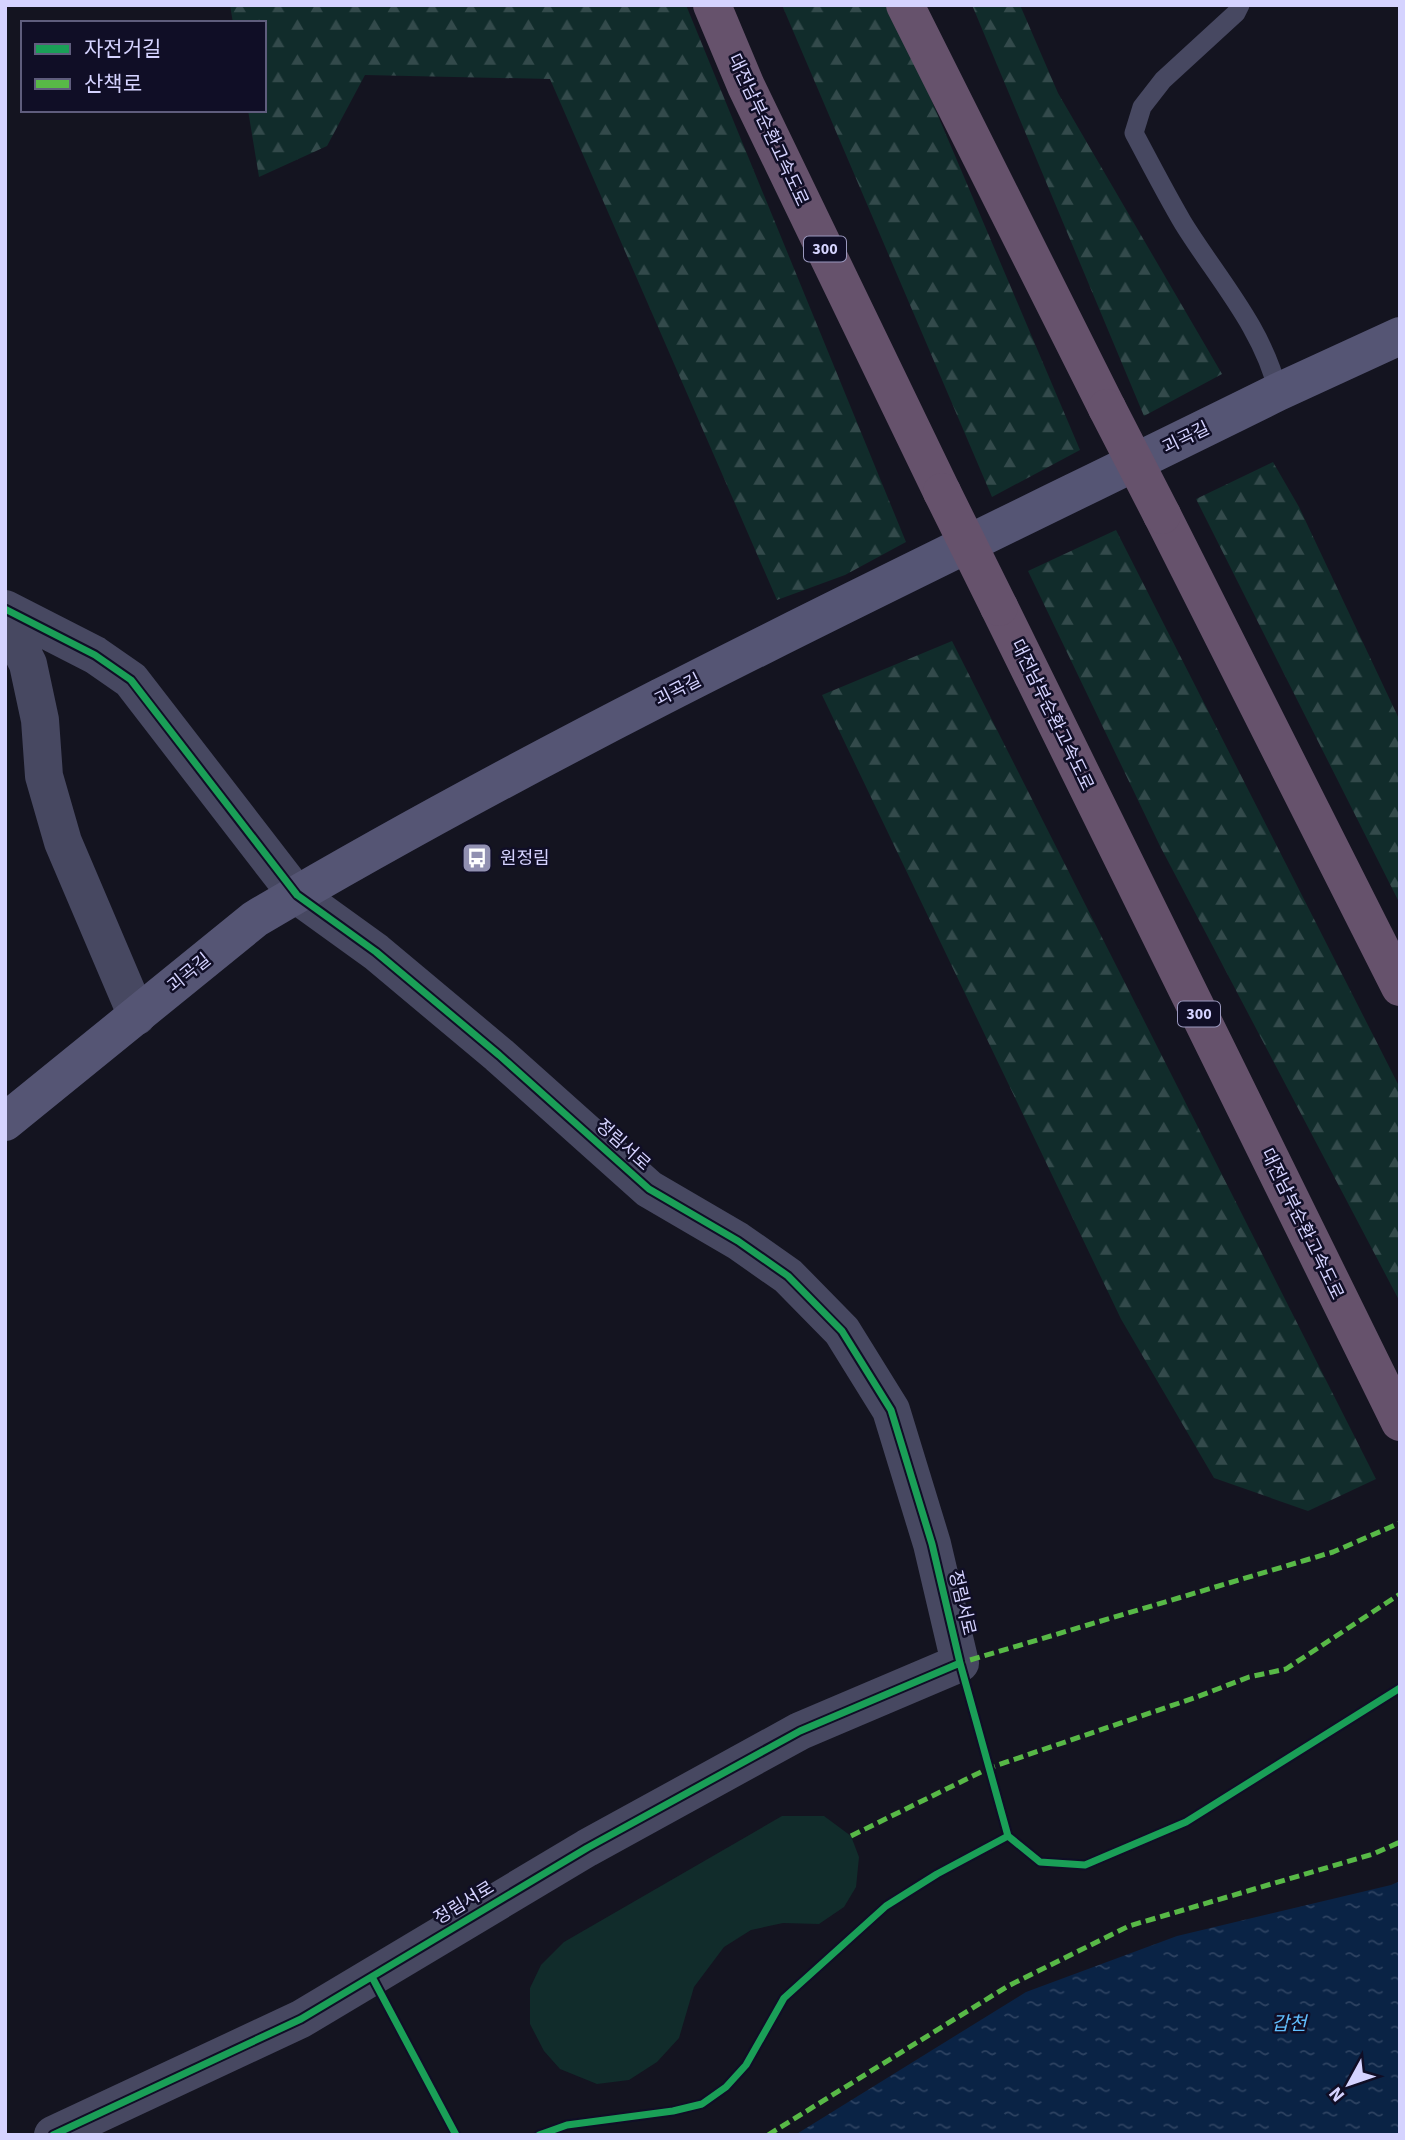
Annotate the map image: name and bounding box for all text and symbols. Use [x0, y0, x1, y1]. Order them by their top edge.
legend [21, 21, 266, 112]
text: 자전거길 [84, 34, 161, 64]
street label: 대전남부순환고속도로 [722, 50, 814, 210]
text: 산책로 [84, 69, 142, 99]
road number: 300 [804, 236, 846, 262]
street label: 괴곡길 [1158, 416, 1214, 460]
street label: 대전남부순환고속도로 [1004, 635, 1100, 795]
street label: 괴곡길 [650, 668, 706, 712]
bus stop icon: 원정림 [460, 841, 494, 875]
place label: 원정림 [500, 846, 550, 871]
street label: 괴곡길 [162, 948, 216, 998]
road number: 300 [1178, 1002, 1220, 1026]
street label: 정림서로 [590, 1114, 656, 1176]
street label: 대전남부순환고속도로 [1254, 1144, 1350, 1304]
street label: 정림서로 [942, 1568, 982, 1638]
street label: 정림서로 [429, 1875, 499, 1931]
water label: 갑천 [1272, 2011, 1308, 2038]
north arrow [1314, 2049, 1384, 2119]
text: N [1323, 2080, 1352, 2107]

